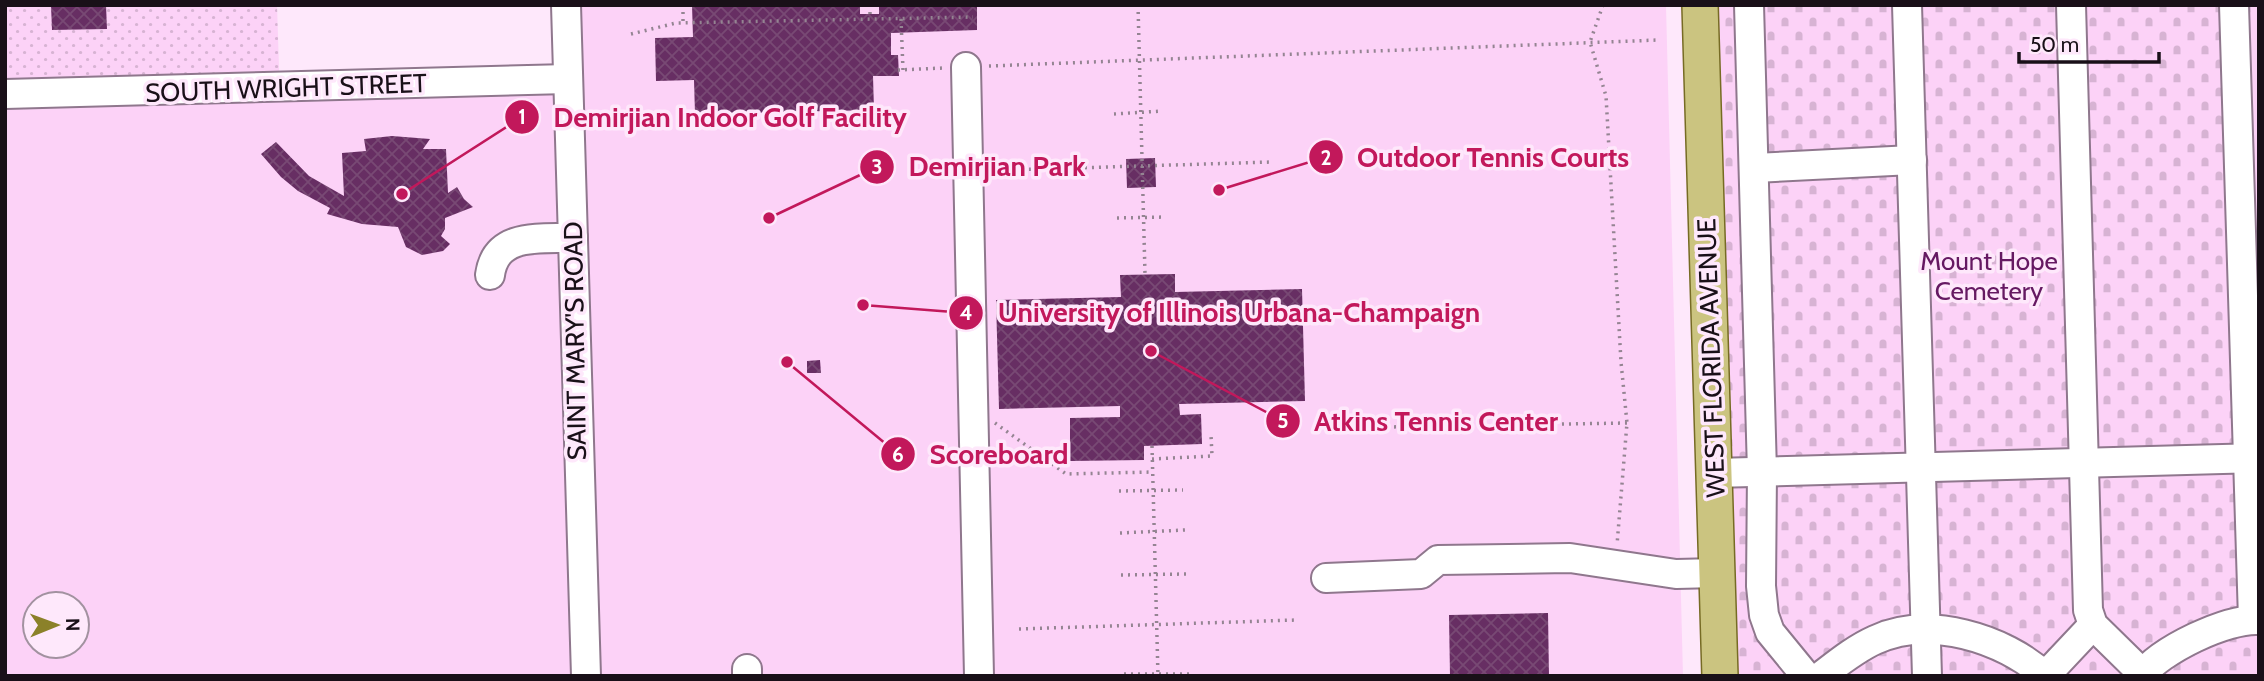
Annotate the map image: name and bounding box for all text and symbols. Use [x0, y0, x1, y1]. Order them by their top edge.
scale bar [2019, 21, 2159, 65]
text: 50 m [2030, 32, 2079, 57]
street label: SOUTH WRIGHT STREET [145, 67, 428, 109]
callout: Demirjian Indoor Golf Facility [505, 92, 921, 141]
text: Demirjian Indoor Golf Facility [553, 100, 907, 134]
text: 1 [518, 104, 526, 129]
callout: Outdoor Tennis Courts [1308, 133, 1644, 182]
text: Outdoor Tennis Courts [1357, 140, 1629, 174]
callout: Demirjian Park [859, 142, 1099, 191]
text: 2 [1320, 145, 1332, 170]
text: Demirjian Park [909, 149, 1086, 183]
text: 3 [871, 154, 883, 179]
street label: WEST FLORIDA AVENUE [1690, 218, 1732, 498]
street label: SAINT MARY'S ROAD [557, 221, 593, 461]
park label: Mount Hope Cemetery [1920, 245, 2058, 307]
callout: University of Illinois Urbana-Champaign [949, 288, 1494, 337]
text: University of Illinois Urbana-Champaign [998, 295, 1480, 329]
text: 4 [959, 300, 973, 325]
callout: Atkins Tennis Center [1266, 396, 1572, 445]
text: Atkins Tennis Center [1314, 404, 1559, 438]
text: 5 [1277, 408, 1289, 433]
callout: Scoreboard [881, 430, 1083, 479]
text: Scoreboard [929, 437, 1069, 471]
text: 6 [892, 442, 904, 467]
north arrow [21, 590, 91, 660]
text: N [61, 618, 84, 632]

